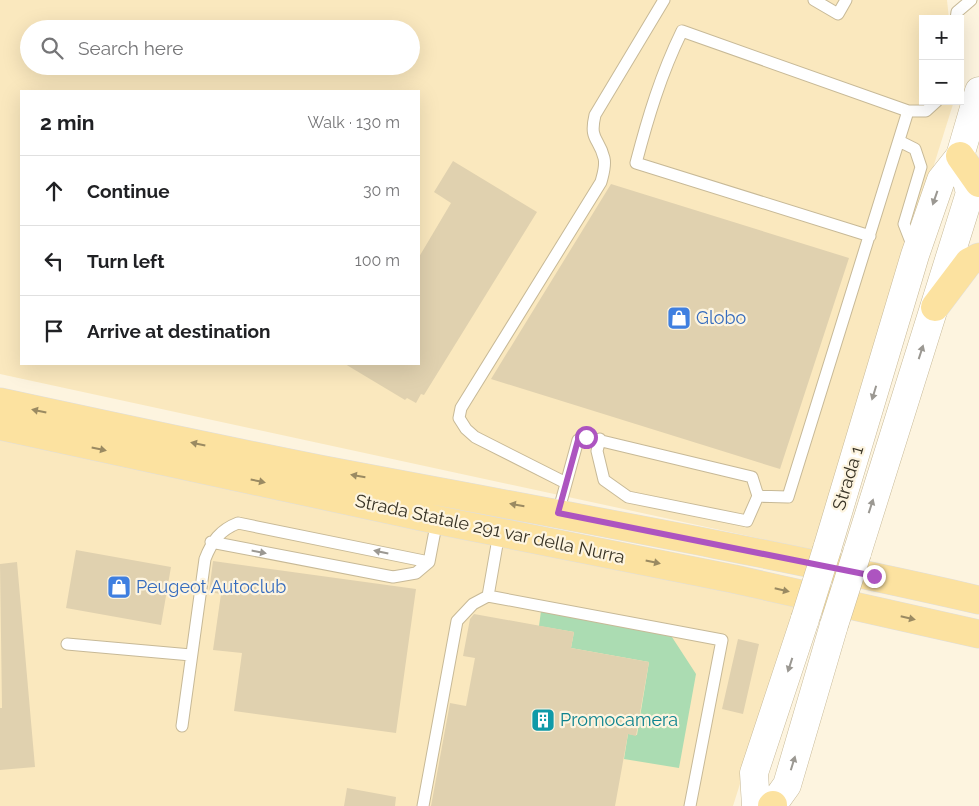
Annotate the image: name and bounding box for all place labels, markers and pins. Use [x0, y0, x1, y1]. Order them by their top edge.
shop icon: Globo [666, 305, 692, 331]
place label: Globo [696, 307, 747, 328]
shop icon: Peugeot Autoclub [106, 574, 132, 600]
place label: Peugeot Autoclub [136, 576, 286, 597]
building icon: Promocamera [530, 707, 556, 733]
place label: Promocamera [560, 709, 678, 730]

